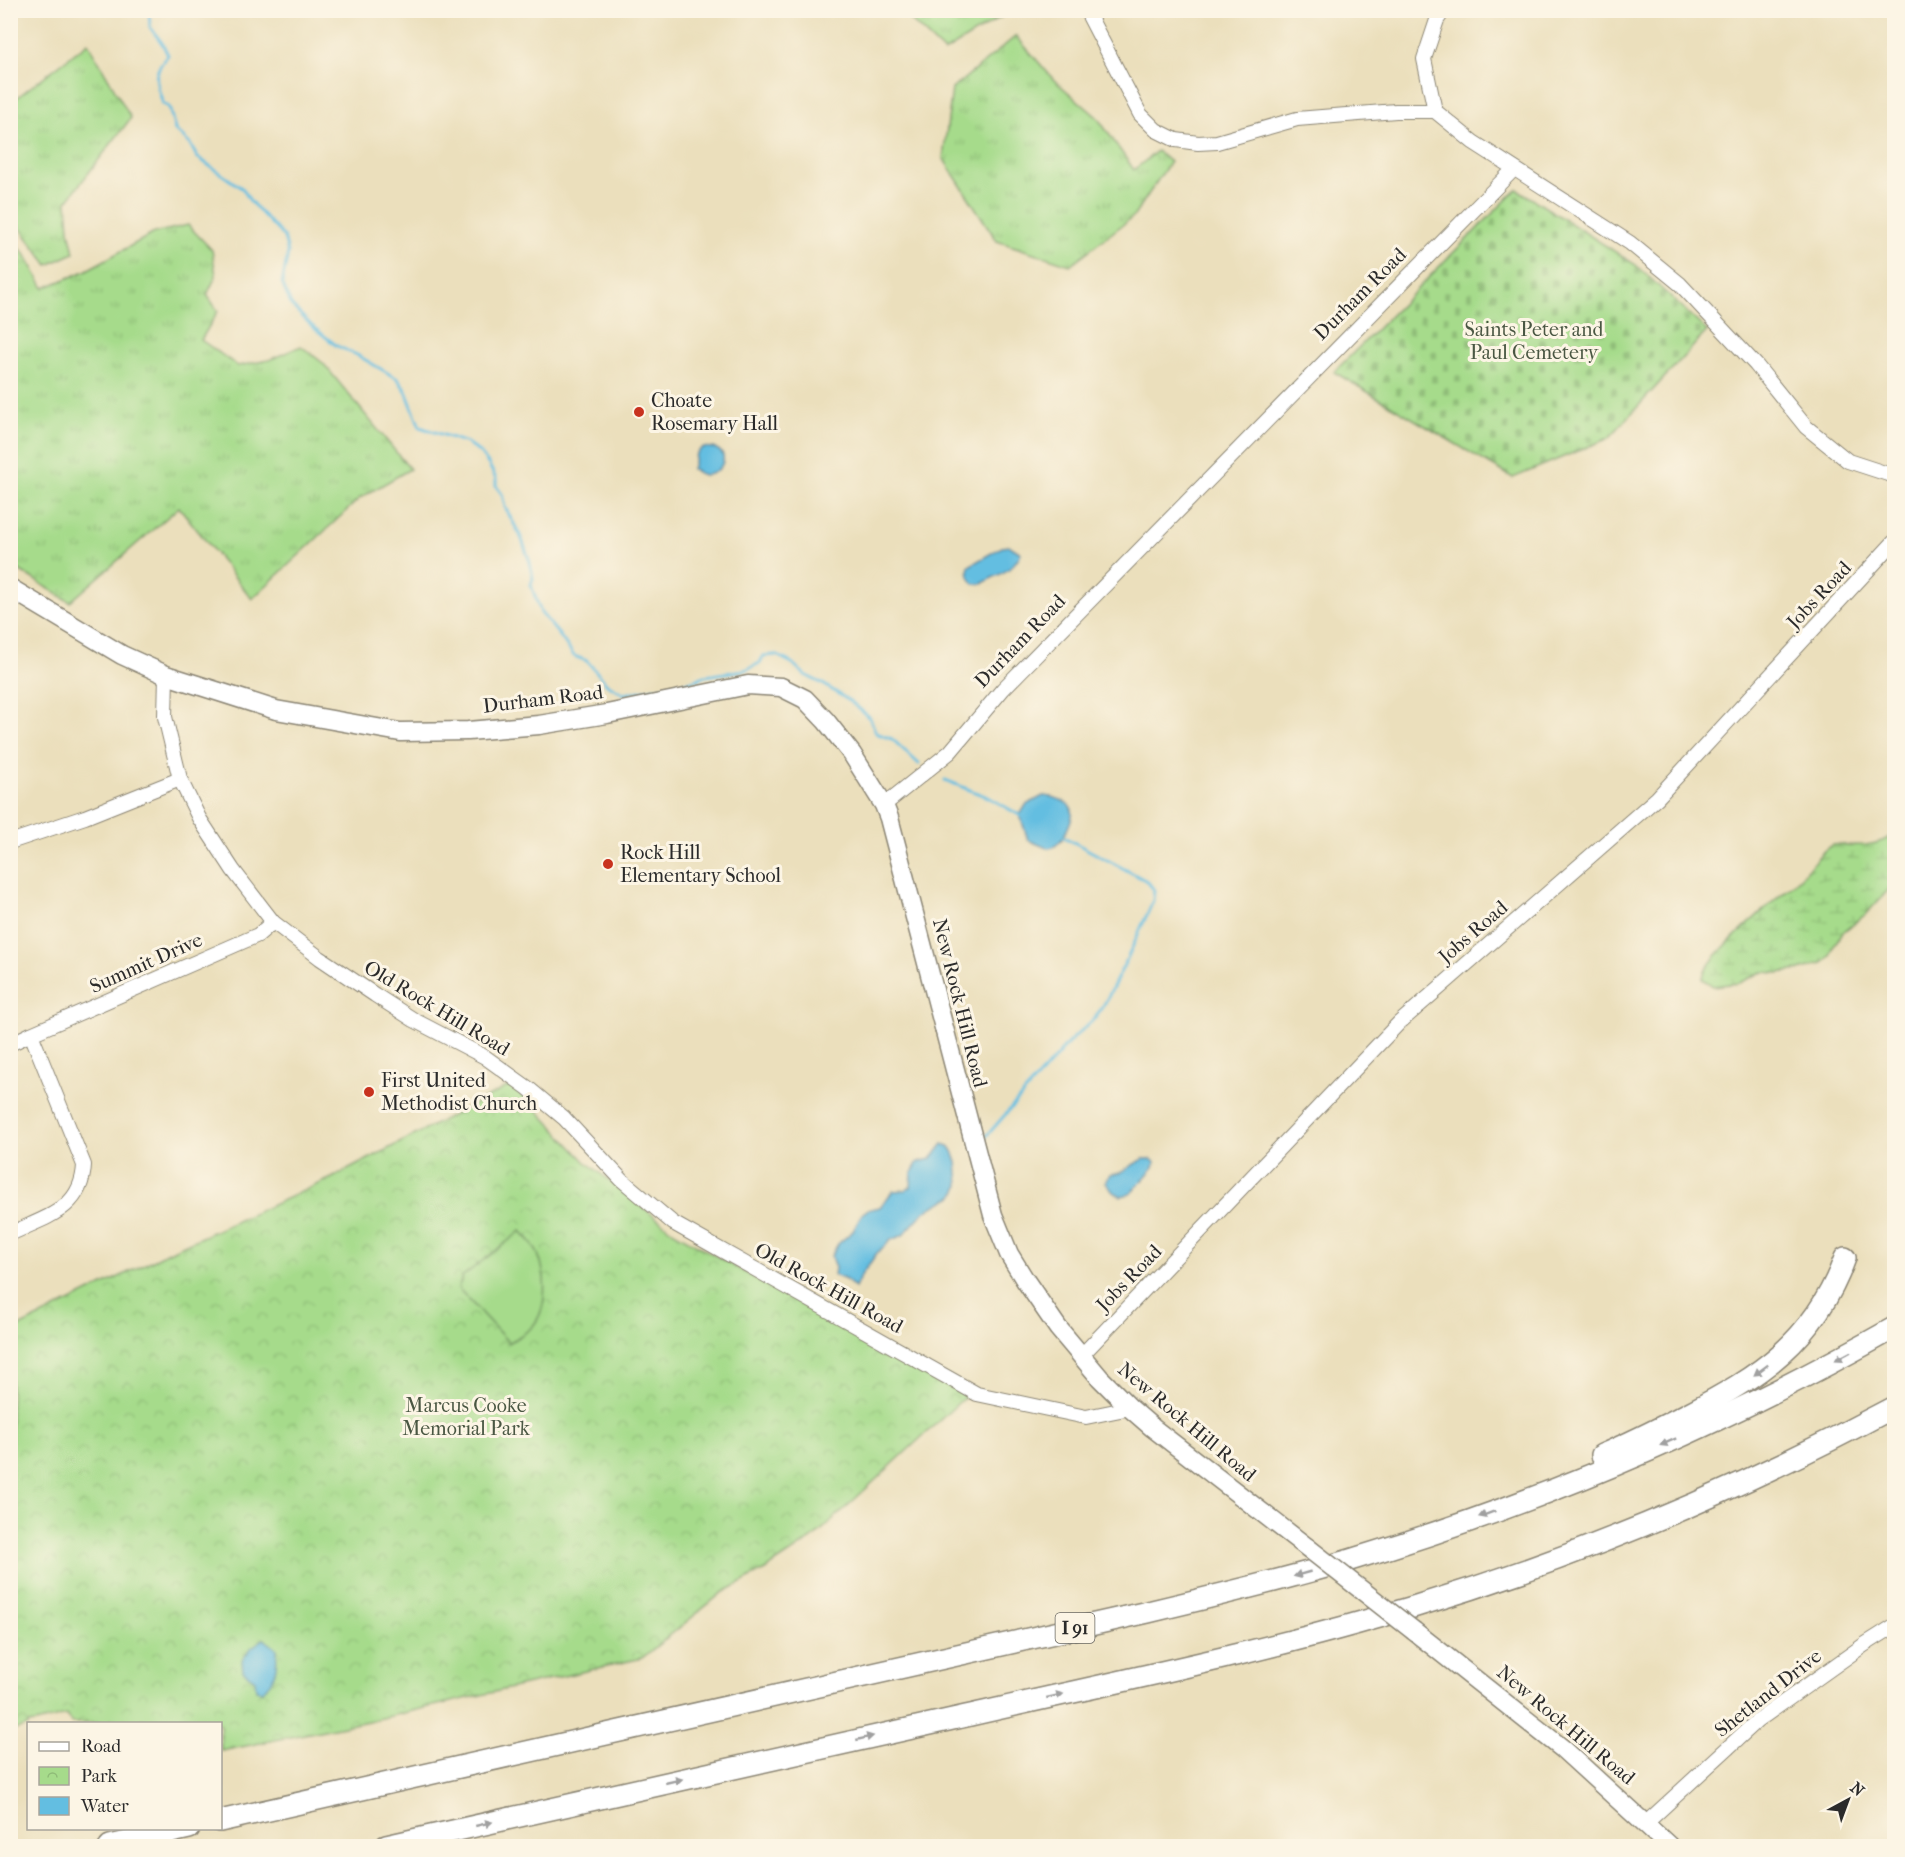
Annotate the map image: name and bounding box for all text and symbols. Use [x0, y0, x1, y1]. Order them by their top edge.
street label: Durham Road [1309, 242, 1412, 345]
park label: Saints Peter and Paul Cemetery [1465, 318, 1604, 364]
place label: Choate Rosemary Hall [651, 389, 779, 435]
marker: Choate Rosemary Hall [632, 405, 646, 419]
street label: Jobs Road [1781, 556, 1857, 635]
street label: Durham Road [970, 589, 1071, 692]
street label: Durham Road [482, 680, 605, 718]
place label: Rock Hill Elementary School [620, 841, 782, 887]
marker: Rock Hill Elementary School [601, 857, 615, 871]
street label: Jobs Road [1432, 895, 1513, 969]
street label: New Rock Hill Road [928, 916, 992, 1091]
street label: Summit Drive [86, 928, 206, 998]
street label: Old Rock Hill Road [360, 955, 515, 1061]
place label: First United Methodist Church [381, 1069, 538, 1115]
marker: First United Methodist Church [362, 1085, 376, 1099]
street label: Old Rock Hill Road [751, 1238, 908, 1339]
street label: Jobs Road [1090, 1239, 1167, 1318]
one-way arrow [1834, 1351, 1851, 1361]
street label: New Rock Hill Road [1113, 1358, 1262, 1487]
one-way arrow [1754, 1364, 1769, 1376]
park label: Marcus Cooke Memorial Park [402, 1394, 531, 1440]
one-way arrow [1660, 1437, 1677, 1446]
one-way arrow [1478, 1510, 1496, 1520]
one-way arrow [1292, 1570, 1310, 1579]
road number: I 91 [1056, 1613, 1094, 1643]
street label: Shetland Drive [1710, 1644, 1826, 1742]
street label: New Rock Hill Road [1492, 1661, 1641, 1790]
one-way arrow [1046, 1690, 1064, 1700]
legend [27, 1722, 222, 1830]
one-way arrow [855, 1733, 874, 1743]
text: Road [81, 1736, 121, 1757]
text: Park [81, 1766, 118, 1787]
north arrow [1818, 1770, 1878, 1830]
one-way arrow [665, 1776, 684, 1786]
text: N [1847, 1778, 1869, 1801]
text: Water [80, 1796, 129, 1817]
one-way arrow [475, 1819, 493, 1829]

